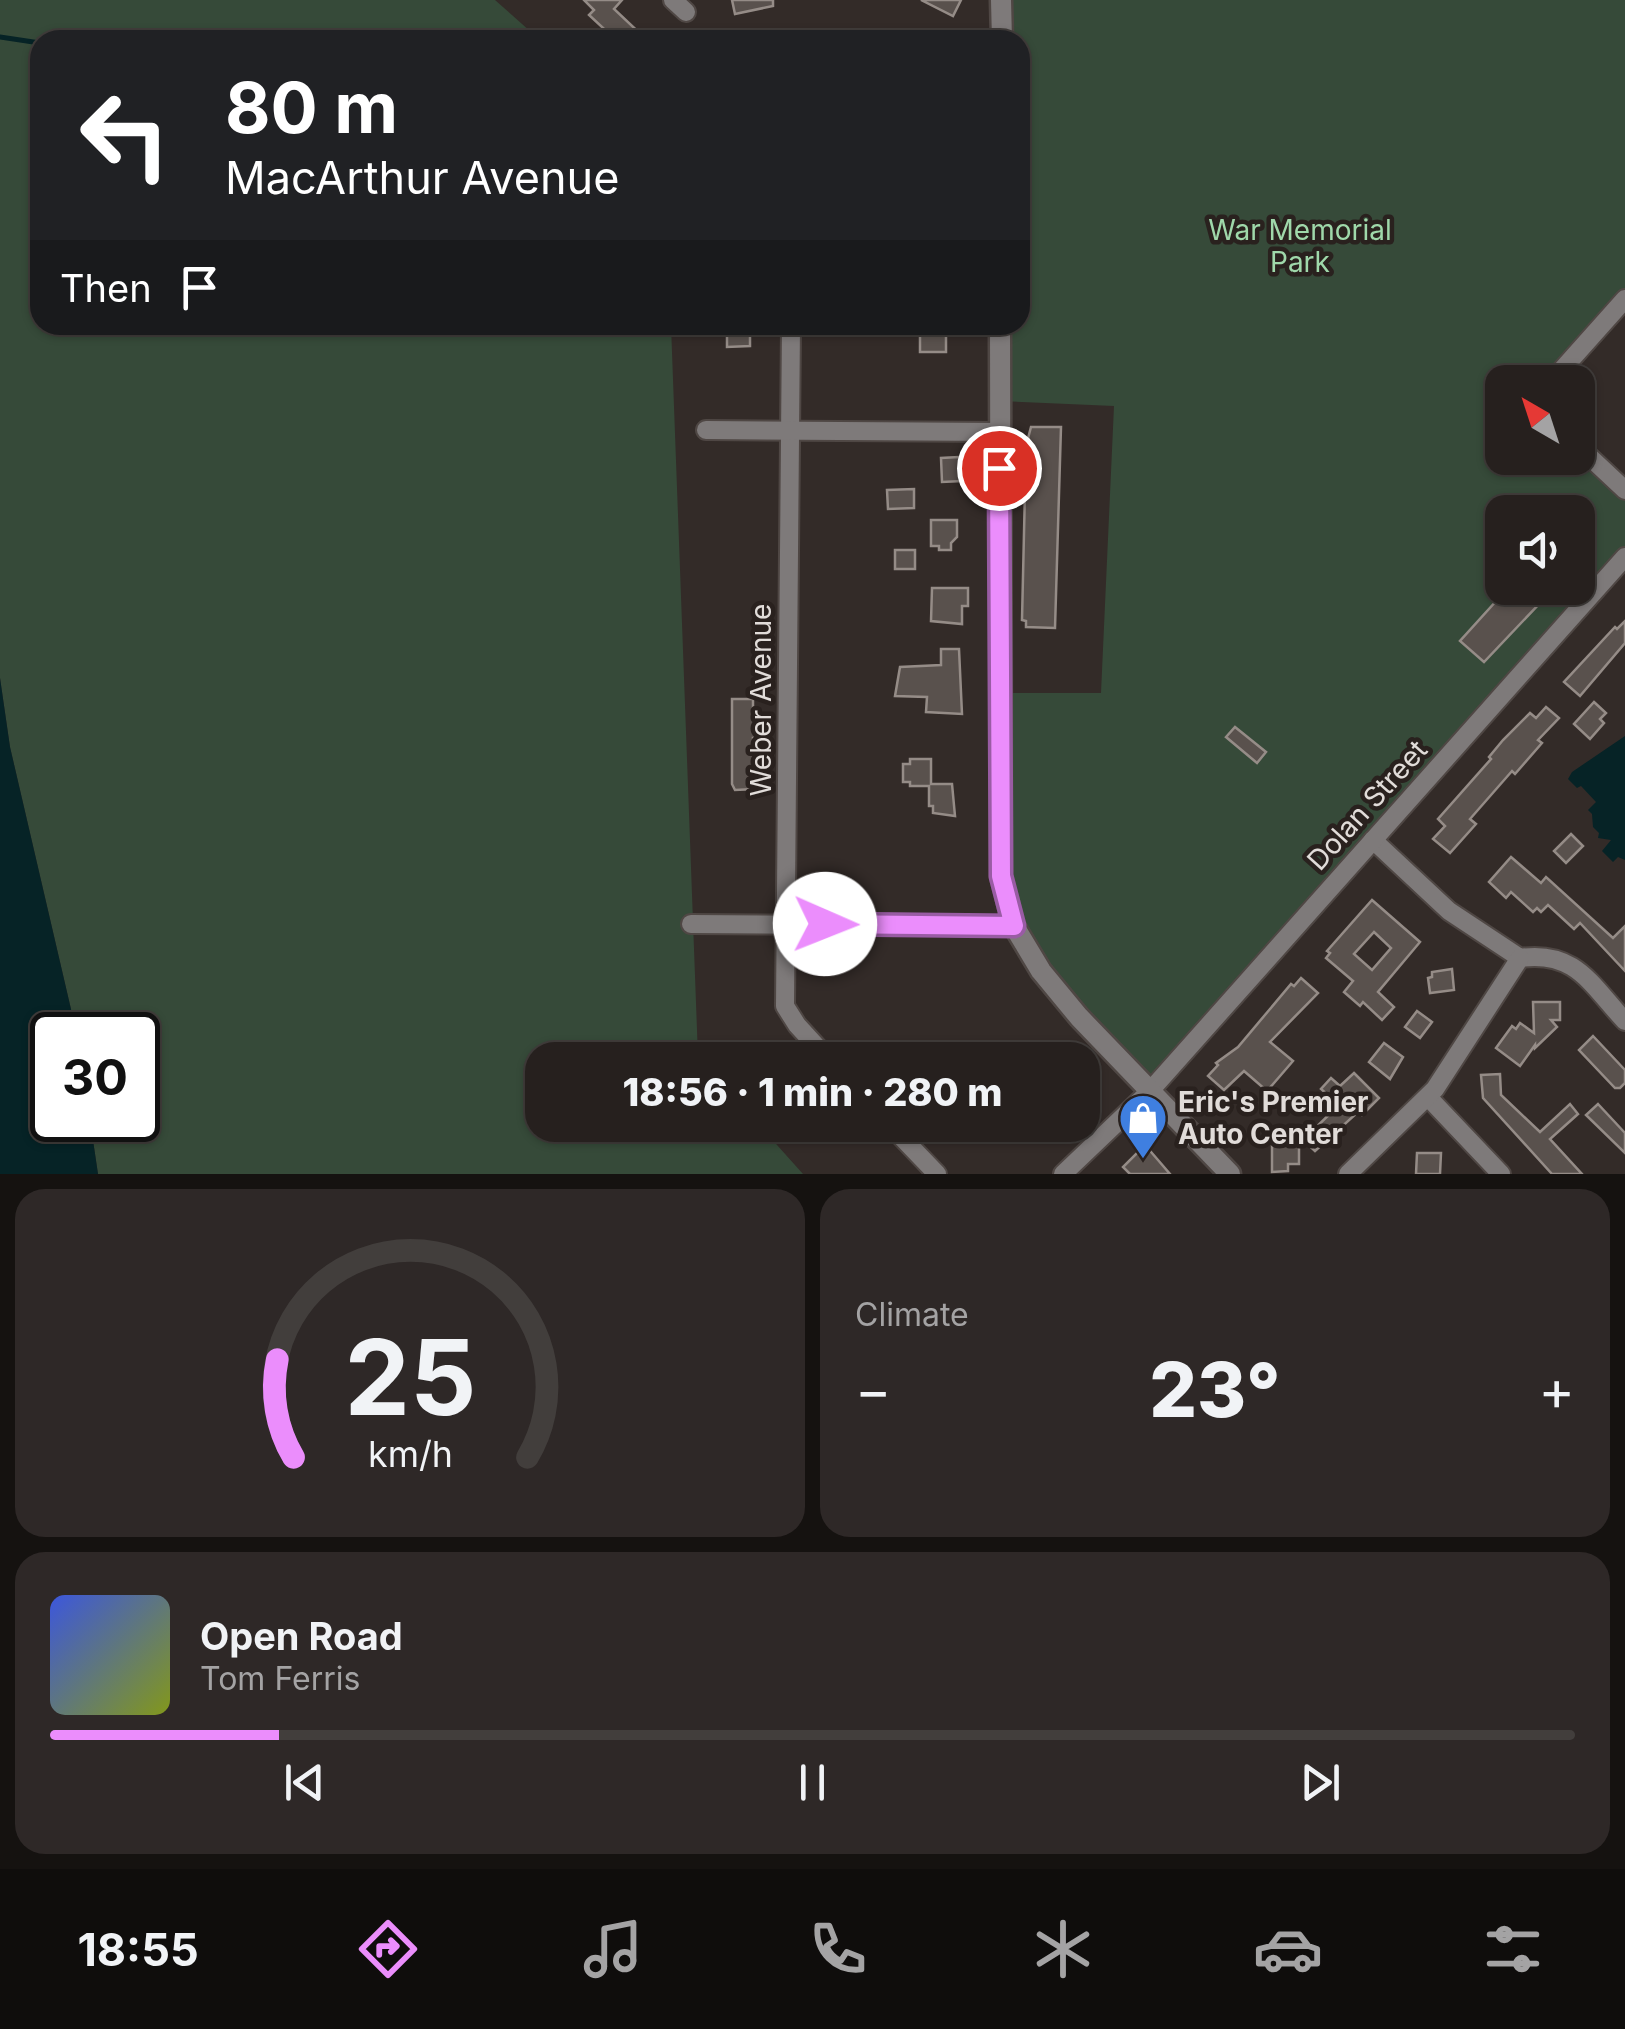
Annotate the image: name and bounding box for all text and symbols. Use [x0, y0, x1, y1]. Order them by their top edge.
text: 80 m [225, 65, 398, 150]
icon: left [60, 70, 190, 200]
text: MacArthur Avenue [225, 150, 619, 205]
park label: War Memorial Park [1208, 213, 1392, 279]
icon: arrive [172, 260, 227, 315]
text: Then [60, 265, 152, 311]
north arrow [1485, 365, 1595, 475]
map controls [1485, 365, 1595, 605]
pin [957, 426, 1042, 511]
icon: arrive [972, 441, 1027, 496]
button: sound [1485, 495, 1595, 605]
street label: Weber Avenue [744, 604, 778, 796]
street label: Dolan Street [1300, 733, 1434, 877]
position arrow [773, 872, 877, 976]
speed limit sign: 30 [30, 1012, 160, 1142]
text: 18:56 · 1 min · 280 m [623, 1069, 1002, 1115]
place label: Eric's Premier Auto Center [1178, 1085, 1368, 1151]
shop icon: Eric's Premier Auto Center [1117, 1092, 1169, 1160]
text: Climate [855, 1295, 969, 1334]
text: 25 [344, 1314, 476, 1440]
text: 23° [1149, 1344, 1281, 1435]
text: − [855, 1357, 891, 1423]
text: + [1539, 1357, 1575, 1423]
text: km/h [368, 1432, 452, 1476]
text: Open Road [200, 1613, 403, 1659]
text: Tom Ferris [200, 1659, 360, 1698]
icon: previous [277, 1755, 332, 1810]
icon: pause [785, 1755, 840, 1810]
icon: next [1293, 1755, 1348, 1810]
icon: directions [353, 1914, 423, 1984]
icon: music [578, 1914, 648, 1984]
icon: phone [803, 1914, 873, 1984]
icon: climate [1028, 1914, 1098, 1984]
icon: car [1253, 1914, 1323, 1984]
icon: filters [1478, 1914, 1548, 1984]
text: 18:55 [77, 1922, 199, 1977]

